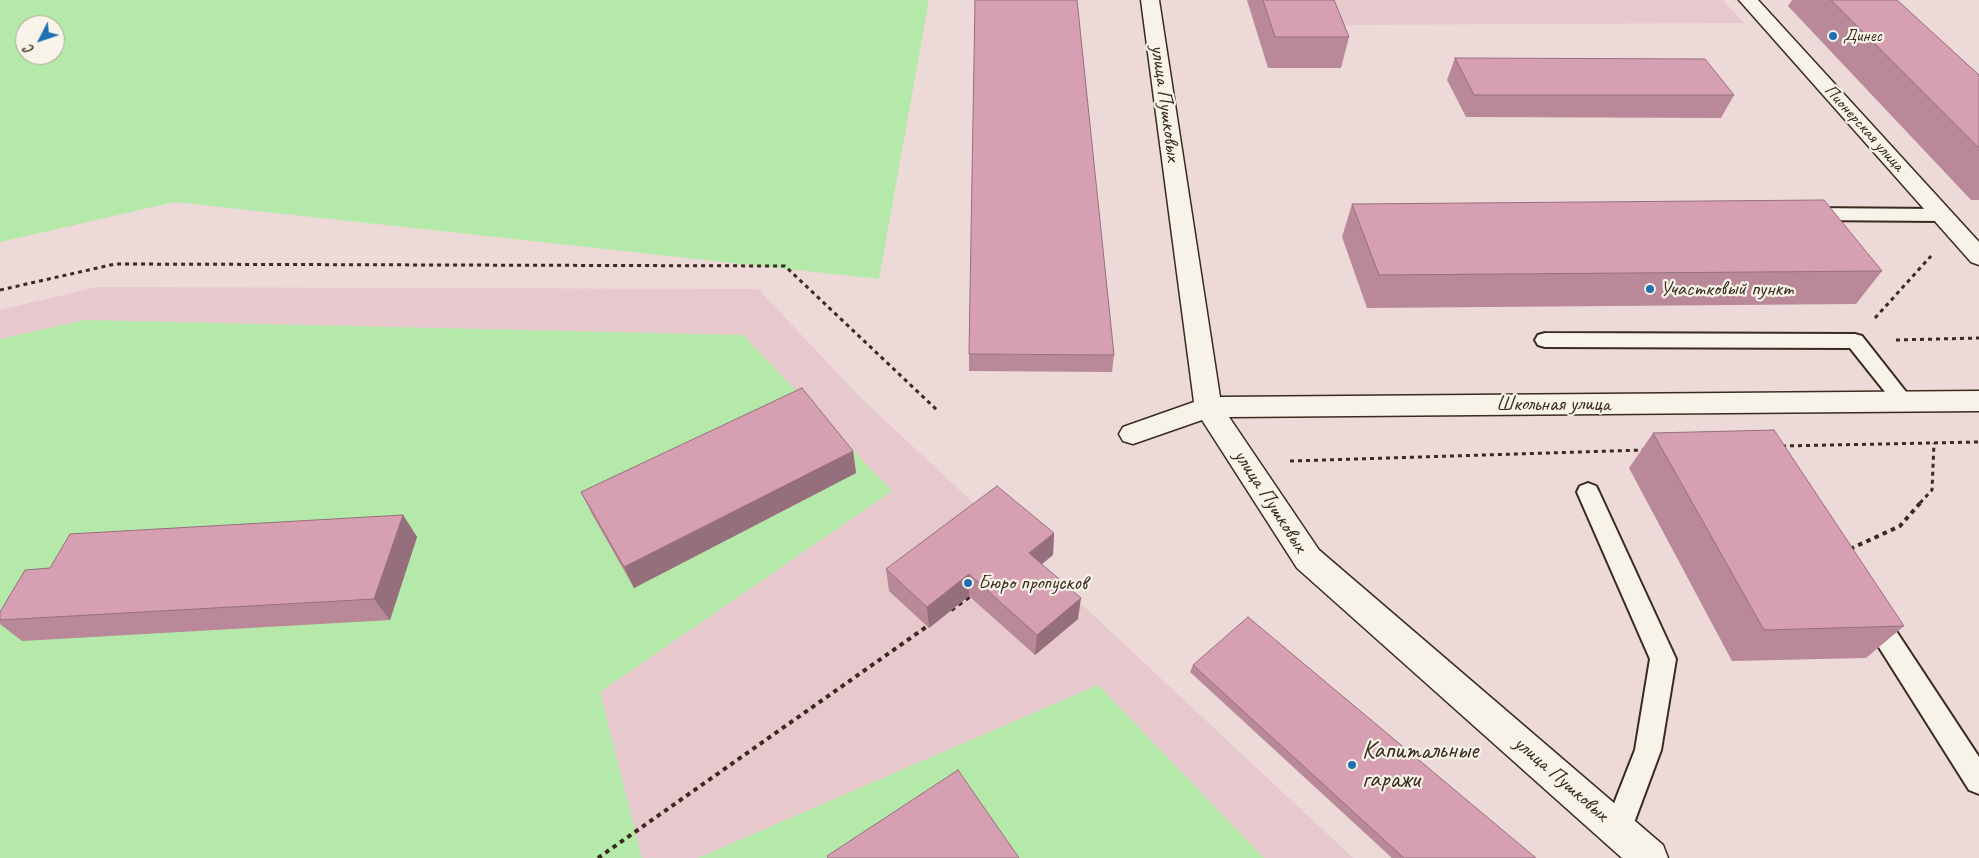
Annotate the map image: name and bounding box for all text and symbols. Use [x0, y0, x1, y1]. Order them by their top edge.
north arrow [15, 15, 65, 65]
place label: Динес [1843, 25, 1882, 47]
marker: Динес [1827, 30, 1839, 42]
text: С [20, 41, 38, 58]
street label: улица Пушковых [1144, 43, 1186, 163]
street label: Пионерская улица [1819, 80, 1909, 176]
place label: Участковый пункт [1660, 276, 1793, 302]
marker: Участковый пункт [1644, 283, 1656, 295]
street label: Школьная улица [1496, 391, 1610, 417]
street label: улица Пушковых [1227, 445, 1313, 557]
place label: Бюро пропусков [978, 570, 1087, 596]
marker: Бюро пропусков [962, 577, 974, 589]
street label: улица Пушковых [1508, 731, 1614, 827]
place label: Капитальные гаражи [1362, 736, 1478, 795]
marker: Капитальные гаражи [1346, 759, 1358, 771]

